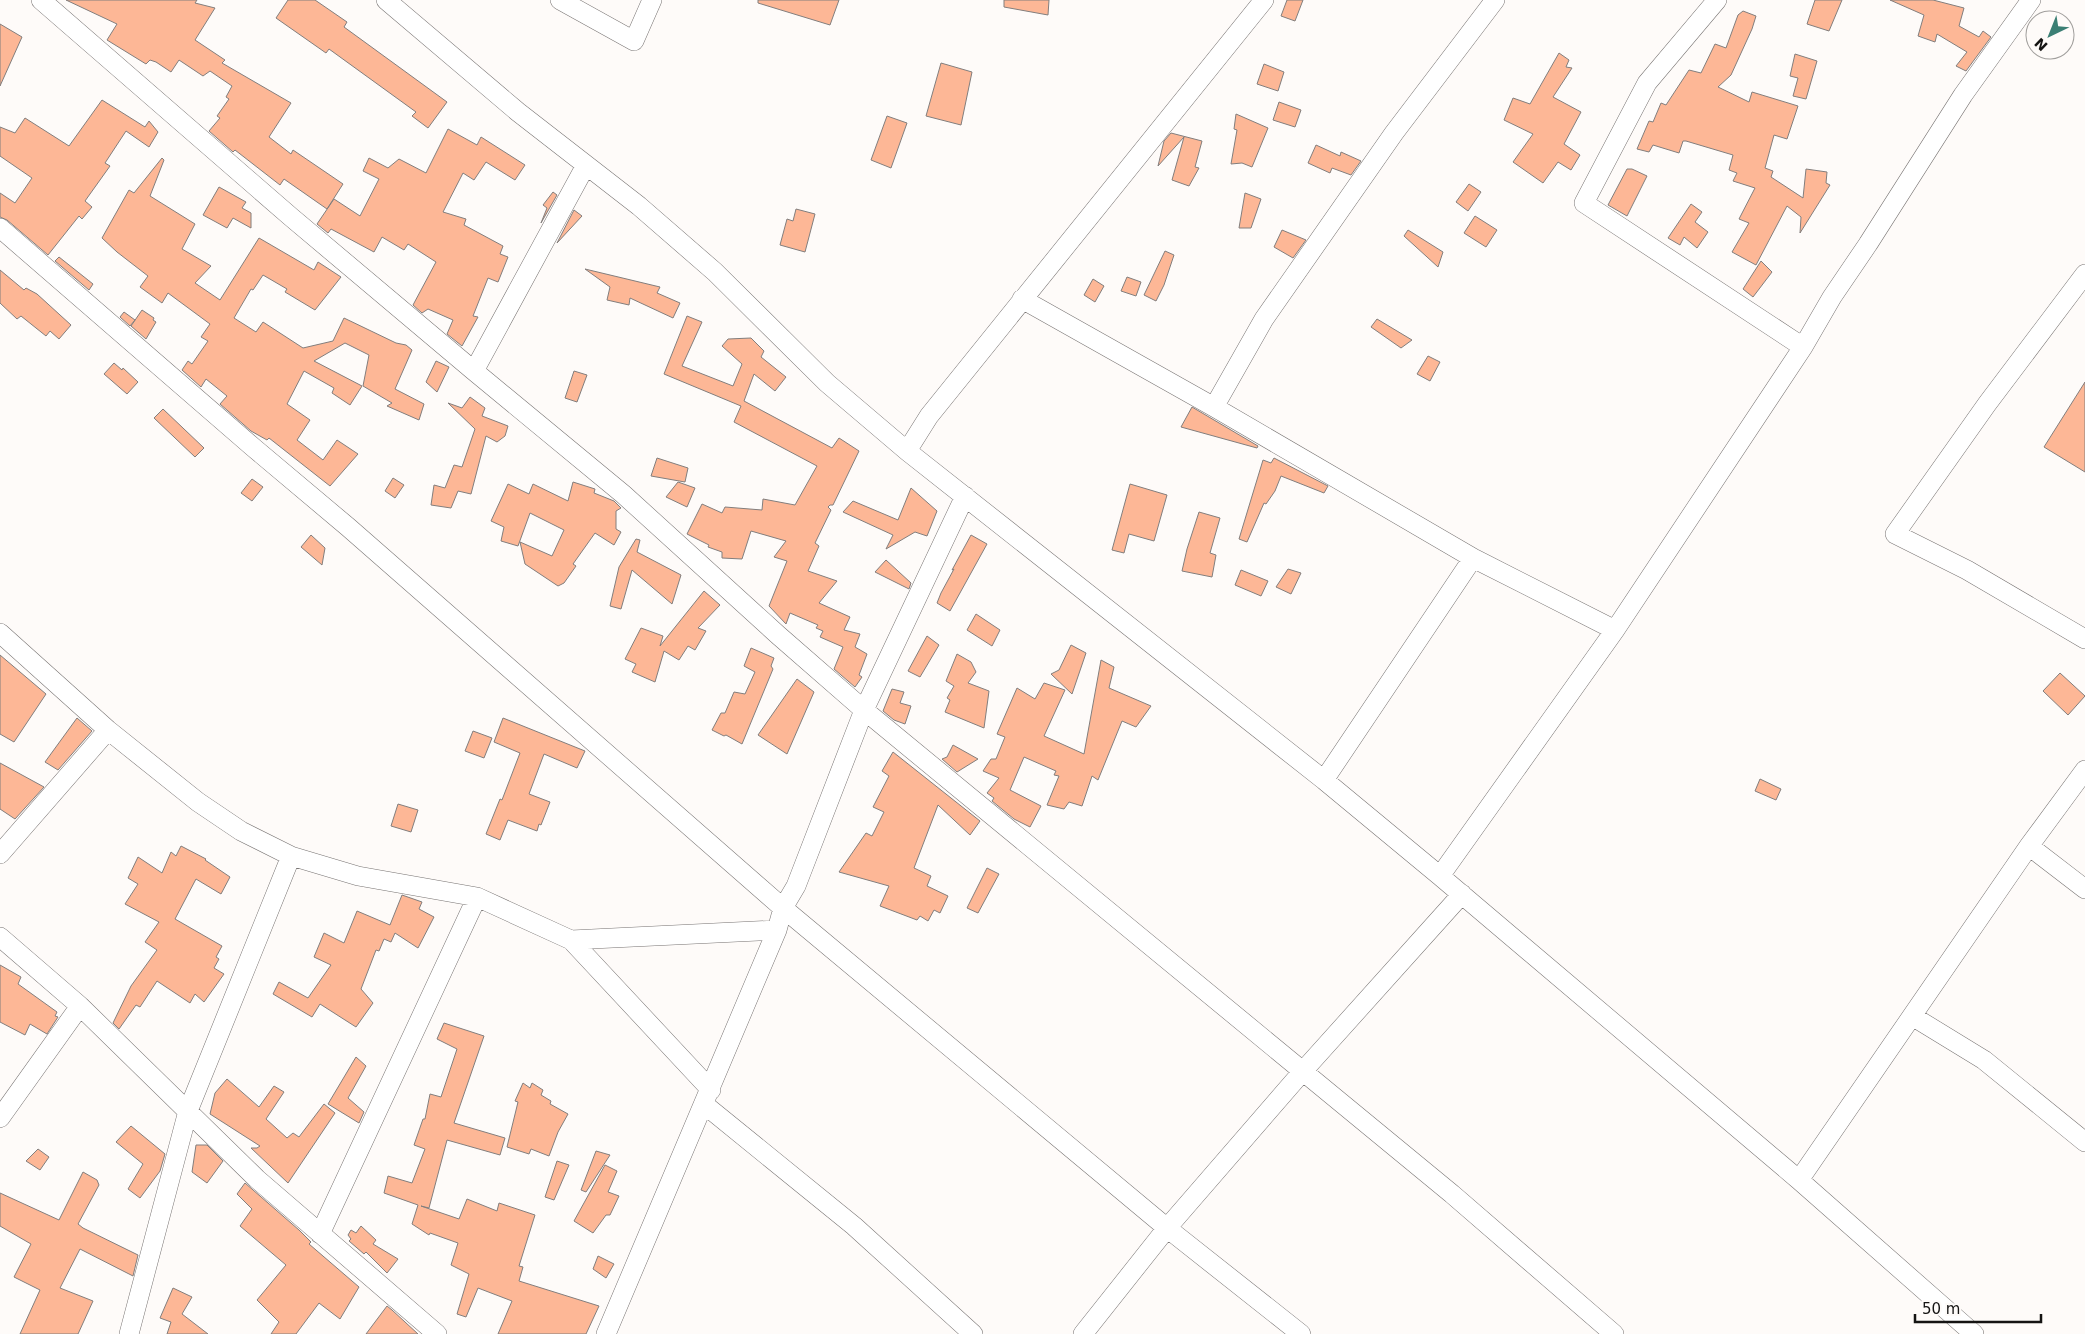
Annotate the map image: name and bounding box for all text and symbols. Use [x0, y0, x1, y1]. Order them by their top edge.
north arrow [2025, 10, 2075, 60]
text: N [2031, 35, 2051, 54]
scale bar [1915, 1292, 2041, 1324]
text: 50 m [1922, 1300, 1960, 1318]

